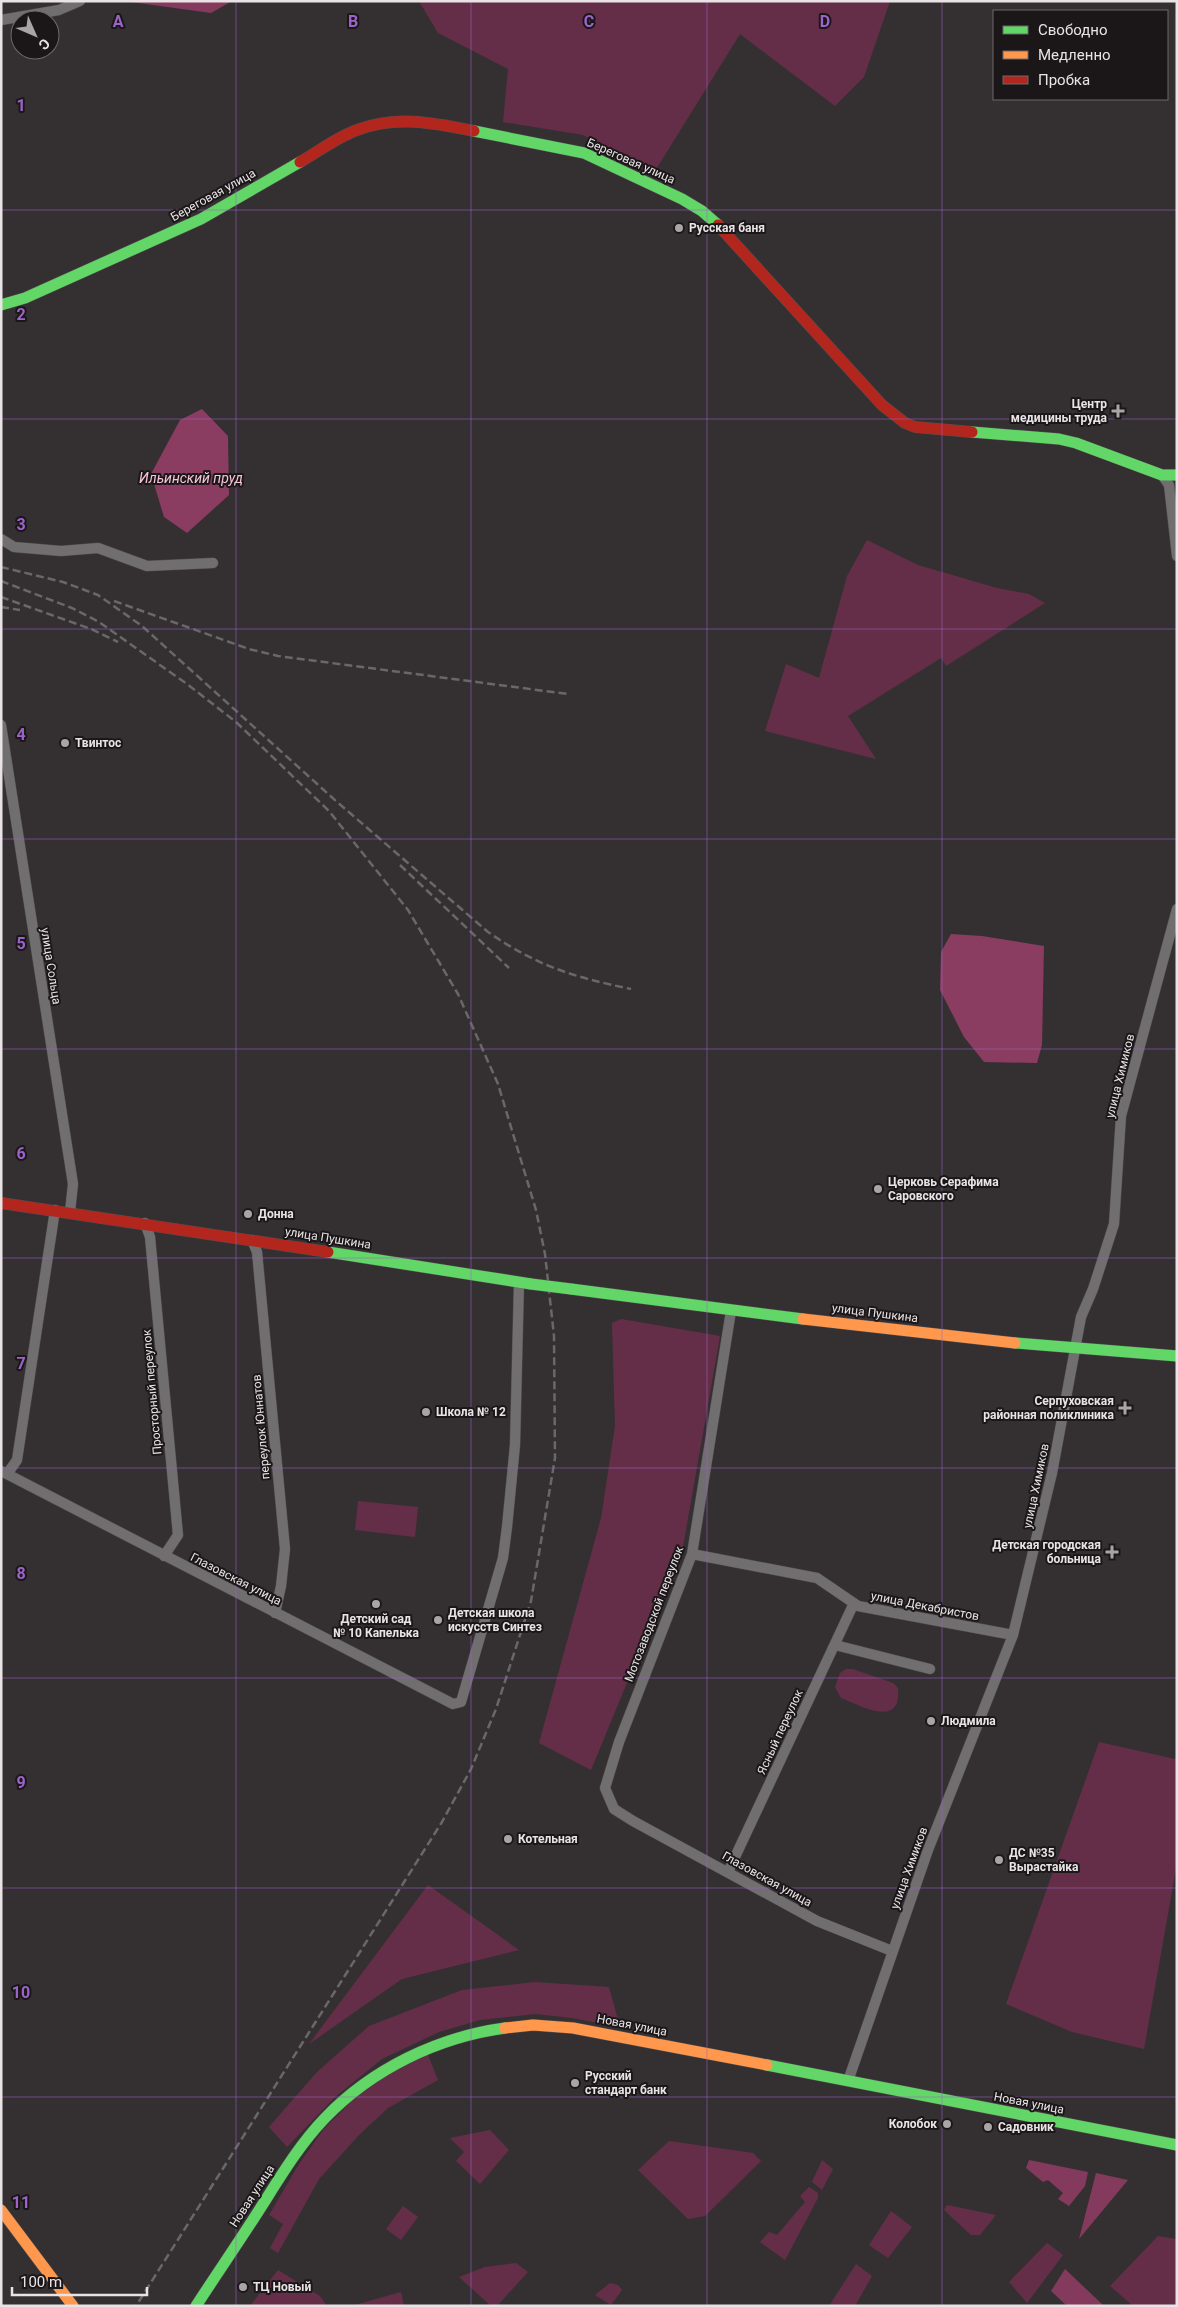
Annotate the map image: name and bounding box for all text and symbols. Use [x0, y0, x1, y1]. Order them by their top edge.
north arrow [10, 10, 60, 60]
legend [993, 10, 1168, 100]
text: A [113, 12, 124, 31]
text: B [348, 12, 358, 31]
text: C [584, 12, 594, 31]
text: D [820, 12, 830, 31]
text: Свободно [1038, 21, 1107, 39]
text: С [35, 35, 53, 53]
text: Медленно [1038, 46, 1111, 64]
text: Пробка [1038, 71, 1090, 89]
text: 1 [16, 96, 26, 115]
street label: Береговая улица [585, 135, 677, 187]
street label: Береговая улица [168, 166, 258, 224]
place label: Русская баня [689, 221, 765, 235]
marker: Русская баня [673, 222, 685, 234]
text: 2 [16, 305, 26, 324]
place label: Центр медицины труда [1011, 397, 1108, 425]
marker: Центр медицины труда [1111, 404, 1125, 418]
water label: Ильинский пруд [139, 470, 243, 486]
text: 3 [16, 515, 26, 534]
text: 4 [16, 725, 26, 744]
place label: Твинтос [75, 736, 121, 750]
marker: Твинтос [59, 737, 71, 749]
street label: улица Сольца [38, 927, 64, 1005]
text: 5 [16, 934, 26, 953]
street label: улица Химиков [1103, 1032, 1137, 1120]
text: 6 [16, 1144, 26, 1163]
place label: Церковь Серафима Саровского [888, 1175, 999, 1203]
marker: Церковь Серафима Саровского [872, 1183, 884, 1195]
place label: Донна [258, 1207, 294, 1221]
marker: Донна [242, 1208, 254, 1220]
street label: улица Пушкина [284, 1224, 372, 1252]
street label: улица Пушкина [831, 1301, 919, 1325]
street label: Просторный переулок [140, 1328, 164, 1455]
text: 7 [16, 1354, 26, 1373]
street label: переулок Юннатов [249, 1374, 273, 1480]
place label: Серпуховская районная поликлиника [983, 1394, 1115, 1422]
marker: Серпуховская районная поликлиника [1118, 1401, 1132, 1415]
place label: Школа № 12 [436, 1405, 506, 1419]
marker: Школа № 12 [420, 1406, 432, 1418]
street label: улица Химиков [1020, 1442, 1052, 1530]
place label: Детская городская больница [992, 1538, 1102, 1566]
street label: Мотозаводской переулок [622, 1544, 687, 1684]
marker: Детская городская больница [1105, 1545, 1119, 1559]
street label: Глазовская улица [188, 1550, 284, 1608]
text: 8 [16, 1564, 26, 1583]
street label: улица Декабристов [870, 1589, 980, 1623]
marker: Детский сад № 10 Капелька [370, 1598, 382, 1610]
place label: Детская школа искусств Синтез [448, 1606, 542, 1634]
place label: Детский сад № 10 Капелька [333, 1612, 420, 1640]
marker: Детская школа искусств Синтез [432, 1614, 444, 1626]
street label: Ясный переулок [754, 1687, 806, 1777]
place label: Людмила [941, 1714, 996, 1728]
marker: Людмила [925, 1715, 937, 1727]
text: 9 [16, 1773, 26, 1792]
street label: улица Химиков [888, 1825, 930, 1911]
place label: Котельная [518, 1832, 578, 1846]
marker: Котельная [502, 1833, 514, 1845]
place label: ДС №35 Вырастайка [1009, 1846, 1079, 1874]
street label: Глазовская улица [720, 1849, 814, 1909]
marker: ДС №35 Вырастайка [993, 1854, 1005, 1866]
text: 10 [12, 1983, 30, 2002]
street label: Новая улица [596, 2011, 668, 2039]
place label: Русский стандарт банк [585, 2069, 667, 2097]
marker: Русский стандарт банк [569, 2077, 581, 2089]
street label: Новая улица [993, 2089, 1065, 2117]
place label: Колобок [889, 2117, 937, 2131]
marker: Колобок [941, 2118, 953, 2130]
place label: Садовник [998, 2120, 1054, 2134]
marker: Садовник [982, 2121, 994, 2133]
street label: Новая улица [227, 2162, 277, 2230]
text: 11 [12, 2193, 30, 2212]
scale bar [12, 2264, 148, 2296]
text: 100 m [20, 2273, 62, 2291]
place label: ТЦ Новый [253, 2280, 311, 2294]
marker: ТЦ Новый [237, 2281, 249, 2293]

